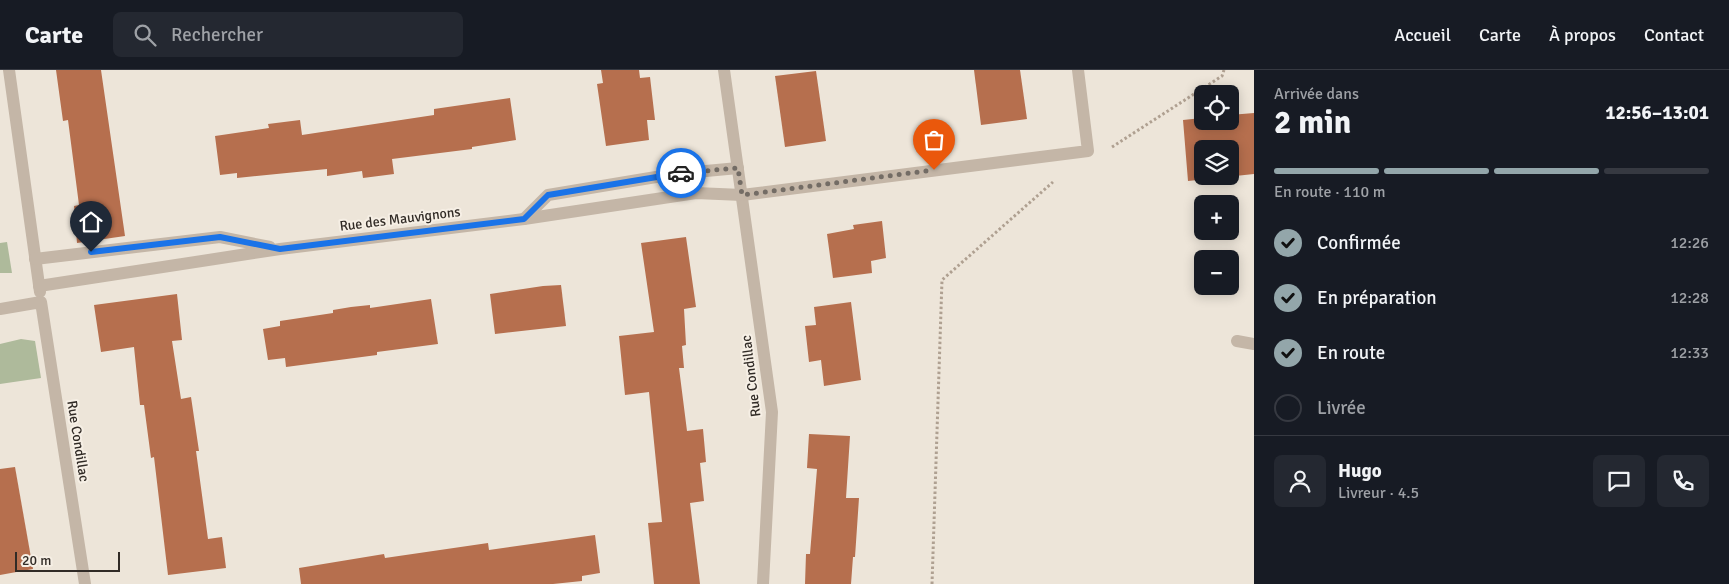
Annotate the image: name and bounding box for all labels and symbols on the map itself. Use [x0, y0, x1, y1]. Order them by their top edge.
pin [913, 119, 955, 170]
courier [656, 148, 706, 198]
pin [70, 201, 112, 252]
street label: Rue des Mauvignons [339, 203, 461, 235]
street label: Rue Condillac [738, 334, 764, 418]
street label: Rue Condillac [63, 399, 93, 483]
scale bar [15, 549, 120, 572]

